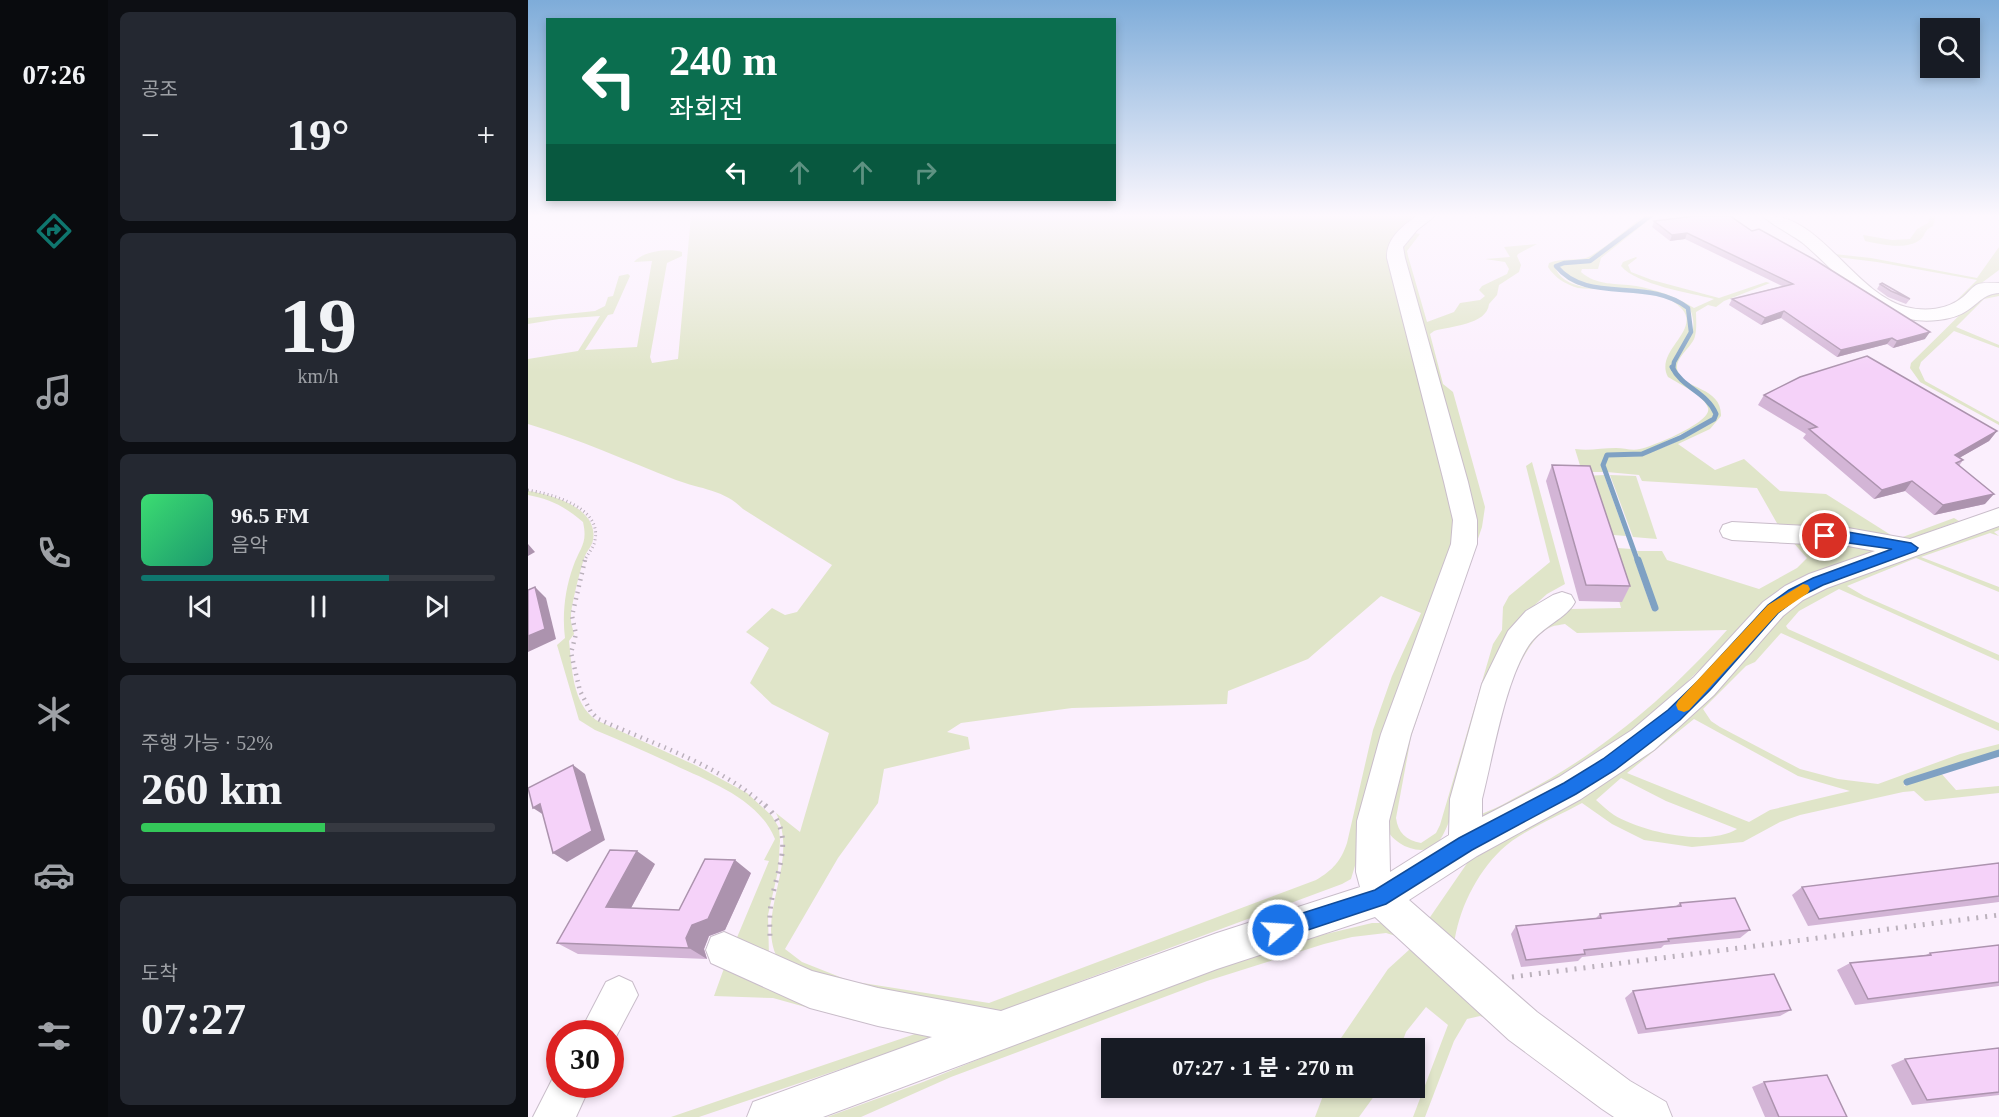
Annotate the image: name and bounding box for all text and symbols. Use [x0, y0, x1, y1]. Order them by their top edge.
map controls [1920, 18, 1980, 78]
button: search [1920, 18, 1980, 78]
text: 240 m [669, 38, 778, 84]
icon: left [570, 42, 648, 120]
text: 07:26 [23, 60, 86, 90]
text: 공조 [141, 78, 178, 100]
text: 좌회전 [669, 94, 744, 124]
text: 19° [287, 110, 350, 160]
text: − [141, 117, 160, 153]
text: + [476, 117, 495, 153]
icon: left [720, 156, 753, 189]
icon: ahead [783, 156, 816, 189]
icon: ahead [846, 156, 879, 189]
icon: right [909, 156, 942, 189]
icon: directions [33, 210, 75, 252]
text: 19 [279, 282, 357, 369]
text: km/h [297, 365, 339, 387]
icon: music [33, 371, 75, 413]
text: 96.5 FM [231, 503, 309, 528]
pin [1799, 510, 1850, 561]
icon: arrive [1808, 519, 1841, 552]
icon: phone [33, 532, 75, 574]
text: 음악 [231, 534, 268, 556]
icon: previous [184, 590, 217, 623]
icon: pause [302, 590, 335, 623]
icon: next [420, 590, 453, 623]
icon: climate [33, 693, 75, 735]
text: 주행 가능 · 52% [141, 732, 273, 754]
text: 260 km [141, 764, 282, 814]
icon: car [33, 854, 75, 896]
position arrow [1246, 898, 1310, 962]
text: 도착 [141, 962, 178, 984]
text: 07:27 [141, 994, 246, 1044]
icon: filters [33, 1015, 75, 1057]
speed limit sign: 30 [546, 1020, 624, 1098]
text: 07:27 · 1 분 · 270 m [1172, 1055, 1354, 1080]

